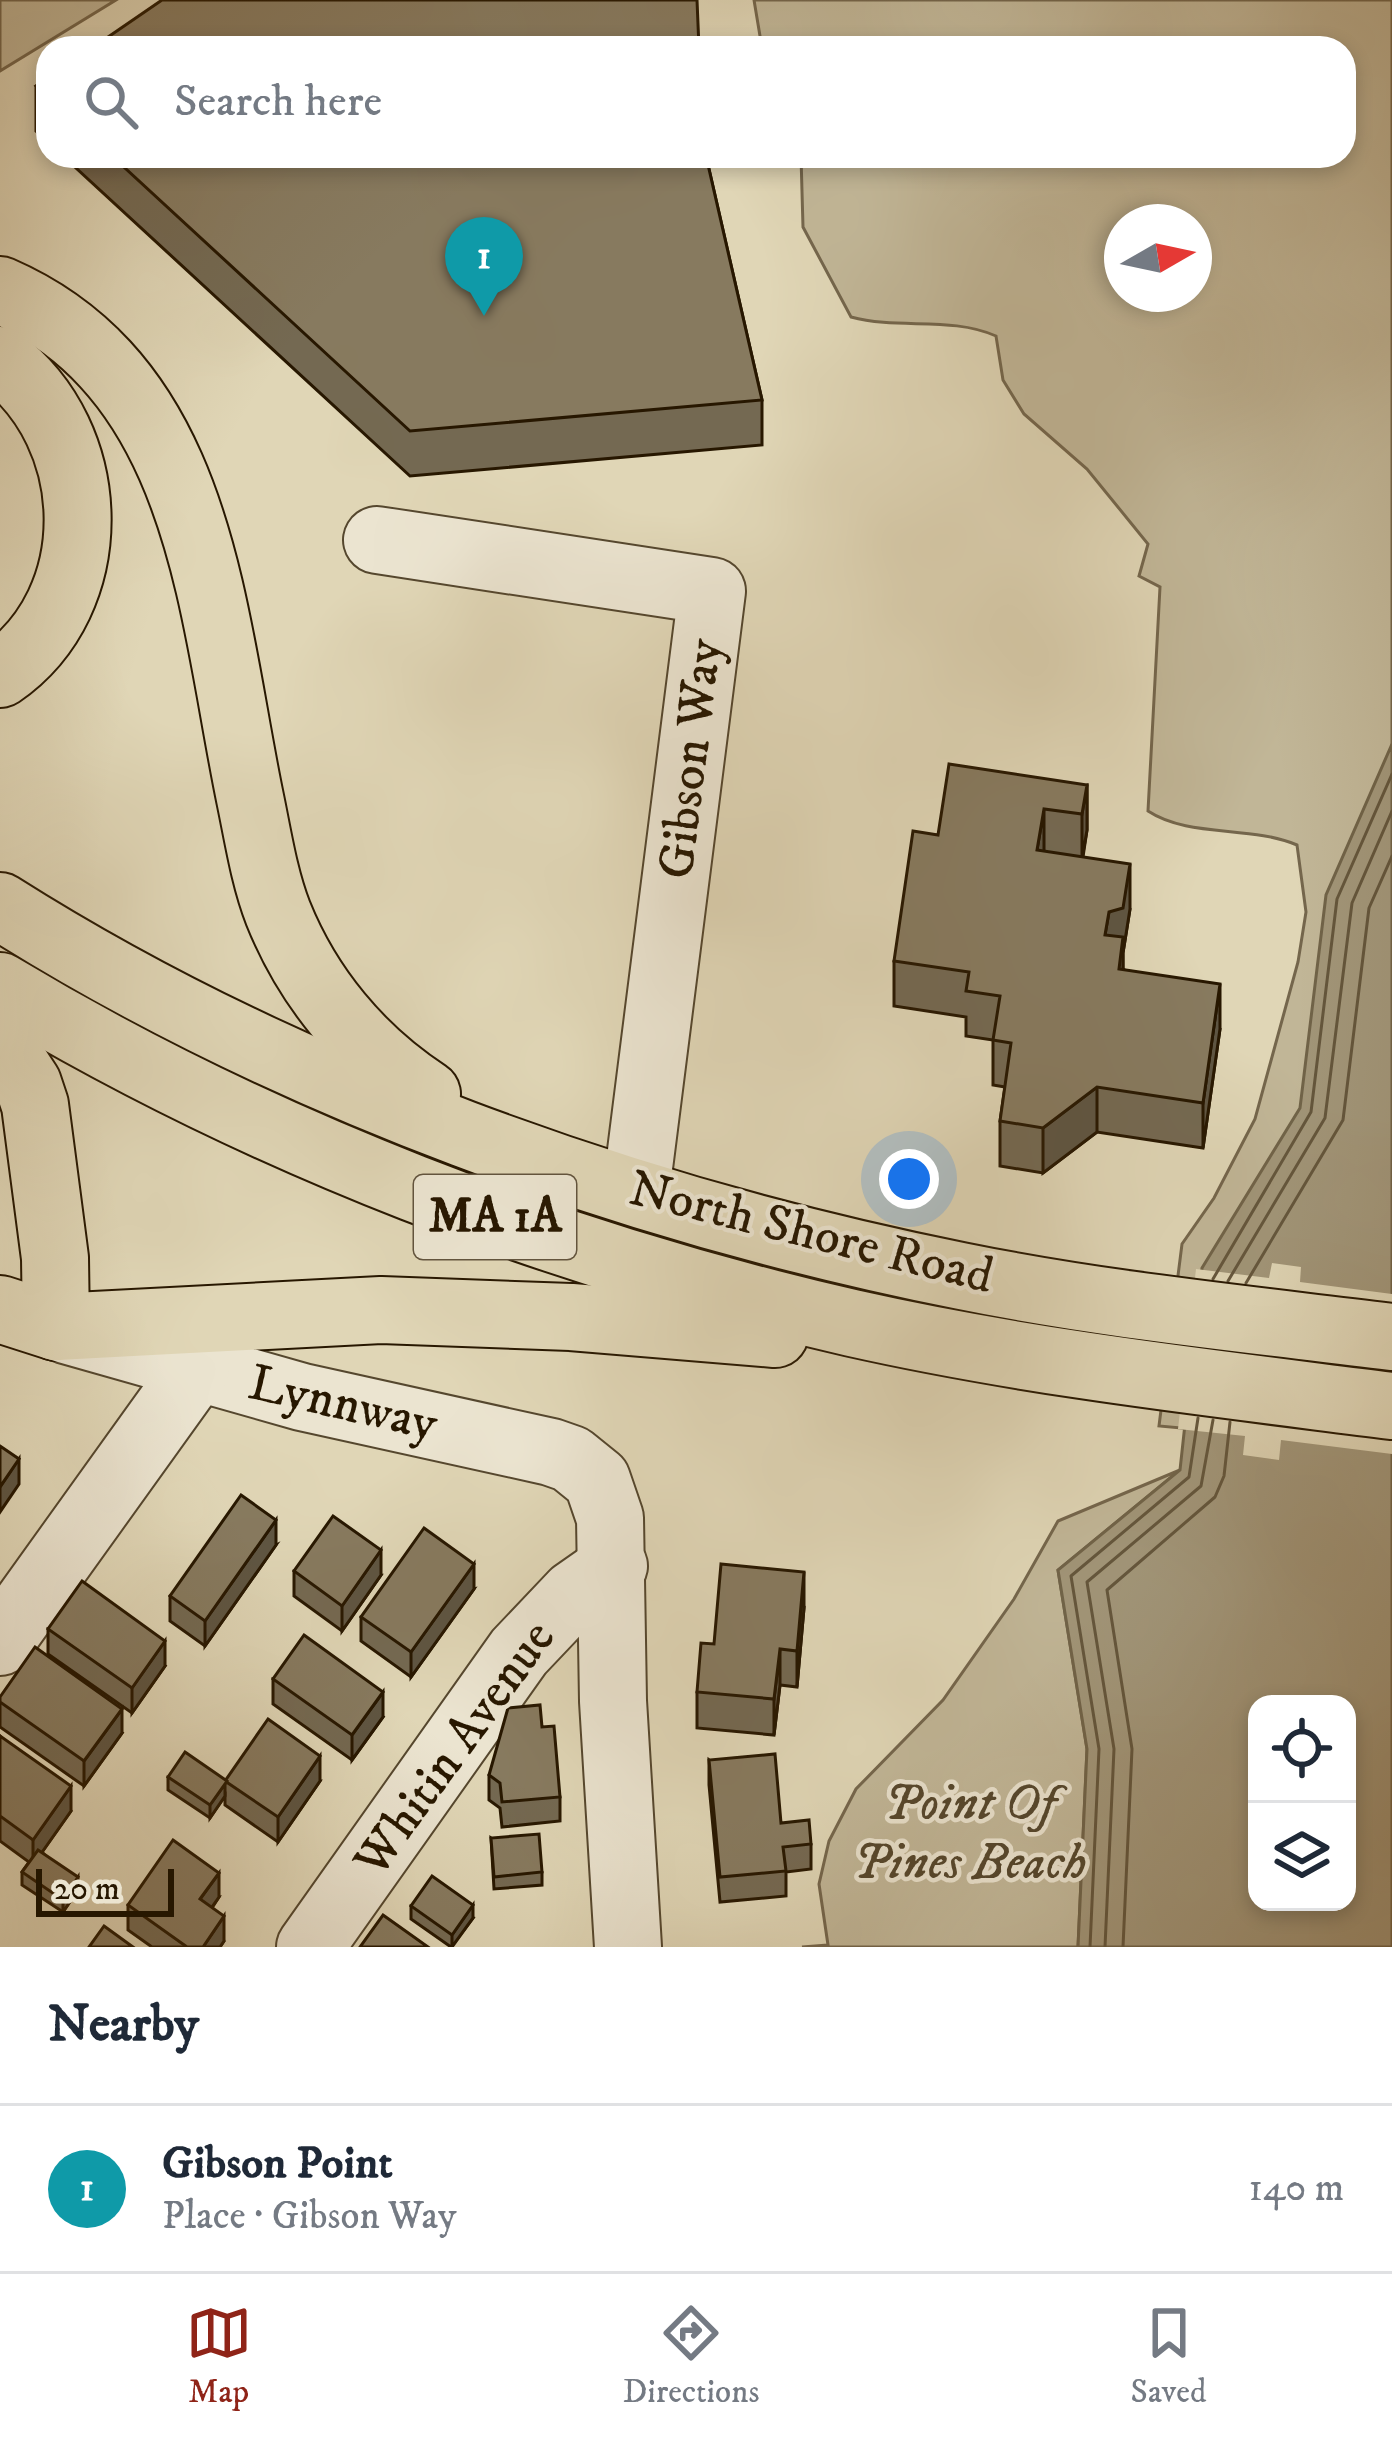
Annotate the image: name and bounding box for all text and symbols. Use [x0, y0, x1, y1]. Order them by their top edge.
search box [36, 36, 1356, 168]
icon: search [78, 69, 144, 135]
text: Search here [174, 74, 382, 130]
north arrow [1104, 204, 1212, 312]
pin: 1 [445, 217, 523, 316]
street label: Gibson Way [645, 635, 738, 883]
your location [879, 1149, 939, 1209]
street label: North Shore Road [622, 1157, 1000, 1309]
road number: MA 1A [414, 1175, 576, 1259]
street label: Lynnway [242, 1351, 444, 1457]
street label: Whitin Avenue [340, 1608, 570, 1891]
map controls [1248, 1695, 1356, 1911]
button: locate [1248, 1695, 1356, 1803]
park label: Point Of Pines Beach [853, 1772, 1087, 1895]
button: layers [1248, 1803, 1356, 1911]
scale bar [36, 1863, 174, 1916]
text: 20 m [54, 1869, 120, 1910]
text: Nearby [48, 1993, 199, 2057]
text: Gibson Point [162, 2136, 393, 2192]
text: 1 [80, 2164, 94, 2213]
text: 140 m [1249, 2164, 1344, 2213]
text: Place · Gibson Way [162, 2192, 456, 2241]
tab: Map [186, 2300, 252, 2413]
tab: Directions [623, 2300, 759, 2413]
tab: Saved [1131, 2300, 1206, 2413]

